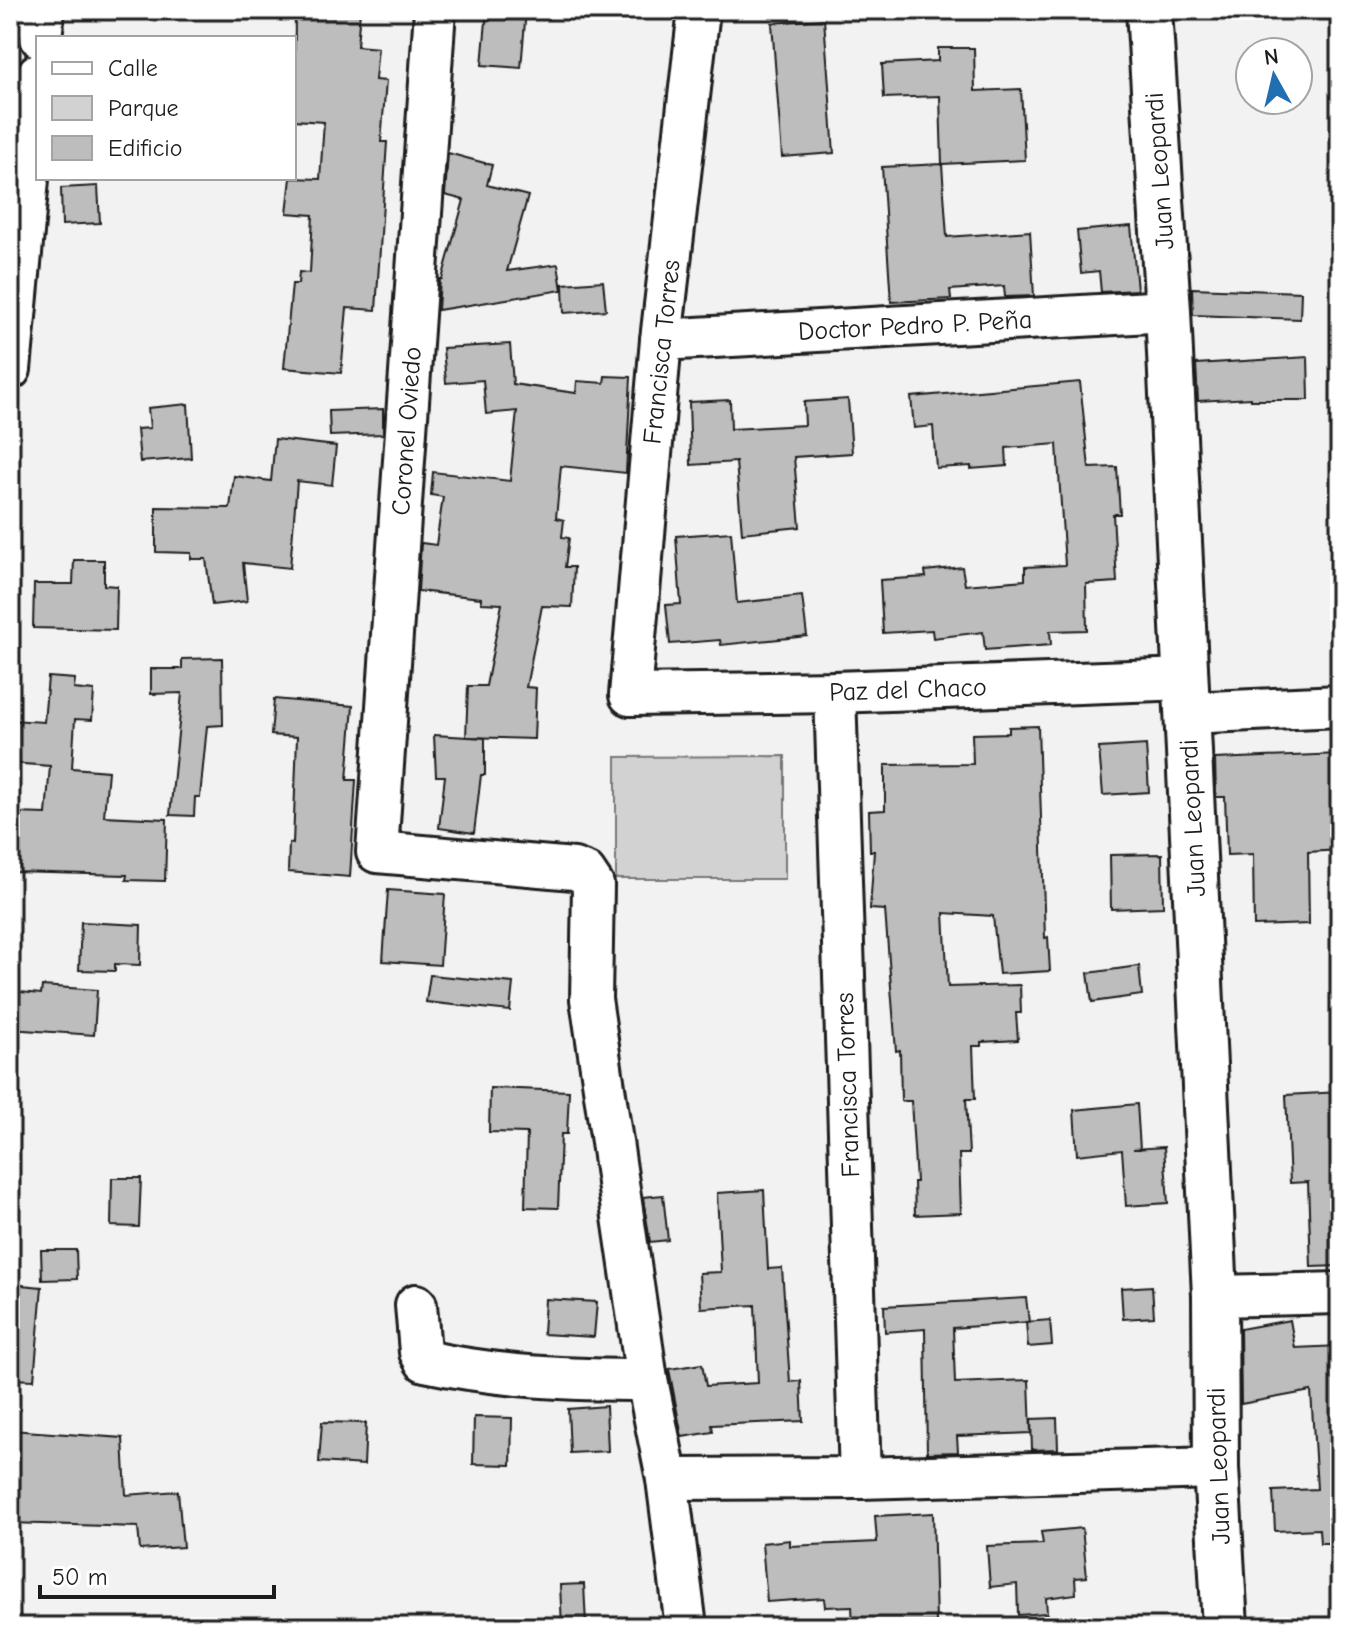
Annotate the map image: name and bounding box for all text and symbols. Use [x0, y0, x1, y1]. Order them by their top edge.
legend [36, 36, 296, 180]
north arrow [1234, 36, 1314, 116]
text: N [1262, 43, 1280, 71]
text: Calle [108, 54, 158, 82]
street label: Juan Leopardi [1140, 91, 1180, 251]
text: Parque [108, 94, 179, 122]
text: Edificio [108, 134, 183, 162]
street label: Francisca Torres [637, 258, 687, 446]
street label: Doctor Pedro P. Peña [797, 305, 1033, 347]
street label: Coronel Oviedo [386, 346, 428, 517]
street label: Paz del Chaco [829, 672, 987, 708]
street label: Juan Leopardi [1174, 739, 1212, 897]
street label: Francisca Torres [830, 992, 866, 1178]
street label: Juan Leopardi [1201, 1387, 1237, 1545]
scale bar [40, 1549, 274, 1599]
text: 50 m [52, 1563, 108, 1591]

